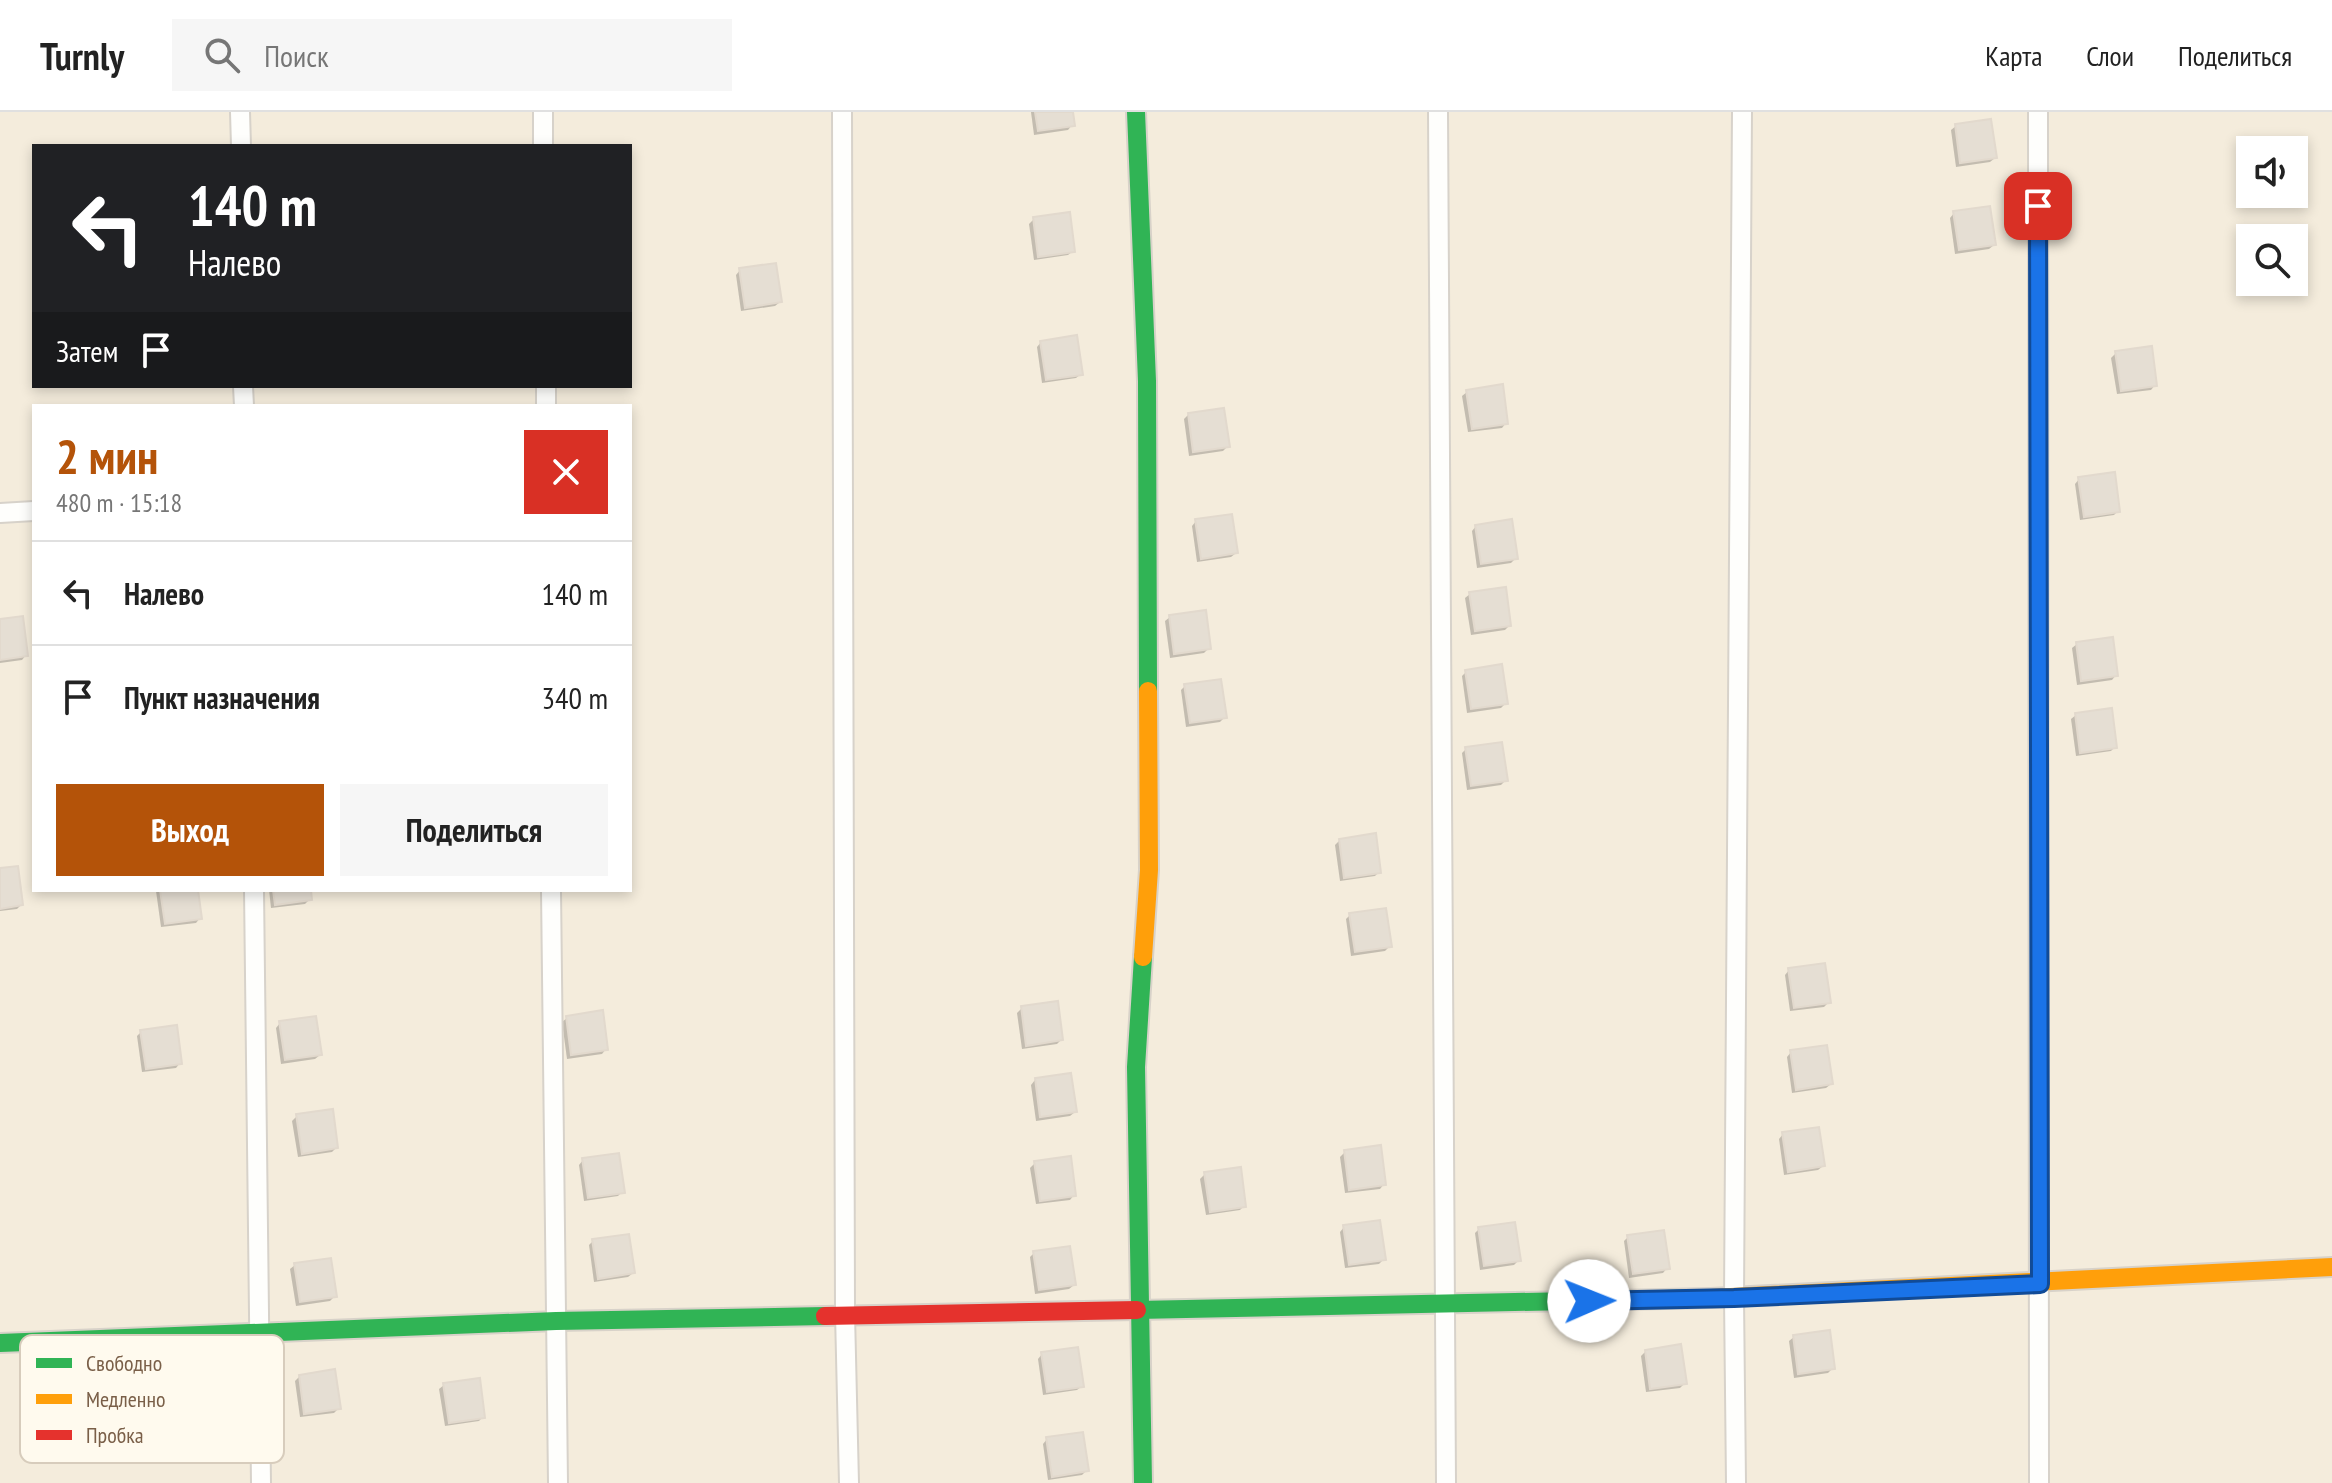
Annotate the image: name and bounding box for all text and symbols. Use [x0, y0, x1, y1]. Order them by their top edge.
search box [172, 19, 732, 91]
text: Turnly [40, 31, 124, 80]
icon: search [200, 33, 244, 77]
text: Поиск [264, 36, 329, 75]
text: Карта [1985, 37, 2042, 74]
text: Слои [2086, 37, 2134, 74]
text: Поделиться [2178, 37, 2292, 74]
map controls [2236, 136, 2308, 296]
button: sound [2236, 136, 2308, 208]
text: 140 m [188, 169, 317, 241]
pin [2004, 172, 2072, 240]
icon: left [56, 176, 160, 280]
icon: arrive [2016, 184, 2060, 228]
button: search [2236, 224, 2308, 296]
text: Налево [188, 239, 281, 286]
icon: arrive [134, 328, 178, 372]
text: Затем [56, 331, 118, 370]
text: 2 мин [56, 425, 158, 487]
button: close [524, 430, 608, 514]
text: 480 m · 15:18 [56, 486, 182, 519]
icon: left [56, 571, 100, 615]
text: Налево [124, 574, 204, 613]
text: 140 m [542, 574, 608, 613]
icon: arrive [56, 675, 100, 719]
text: Пункт назначения [124, 678, 320, 717]
text: 340 m [542, 678, 608, 717]
button: Выход [56, 784, 324, 876]
button: Поделиться [340, 784, 608, 876]
position arrow [1547, 1259, 1631, 1343]
legend [20, 1335, 284, 1463]
text: Свободно [86, 1349, 162, 1377]
text: Медленно [86, 1385, 165, 1413]
text: Пробка [86, 1421, 143, 1449]

